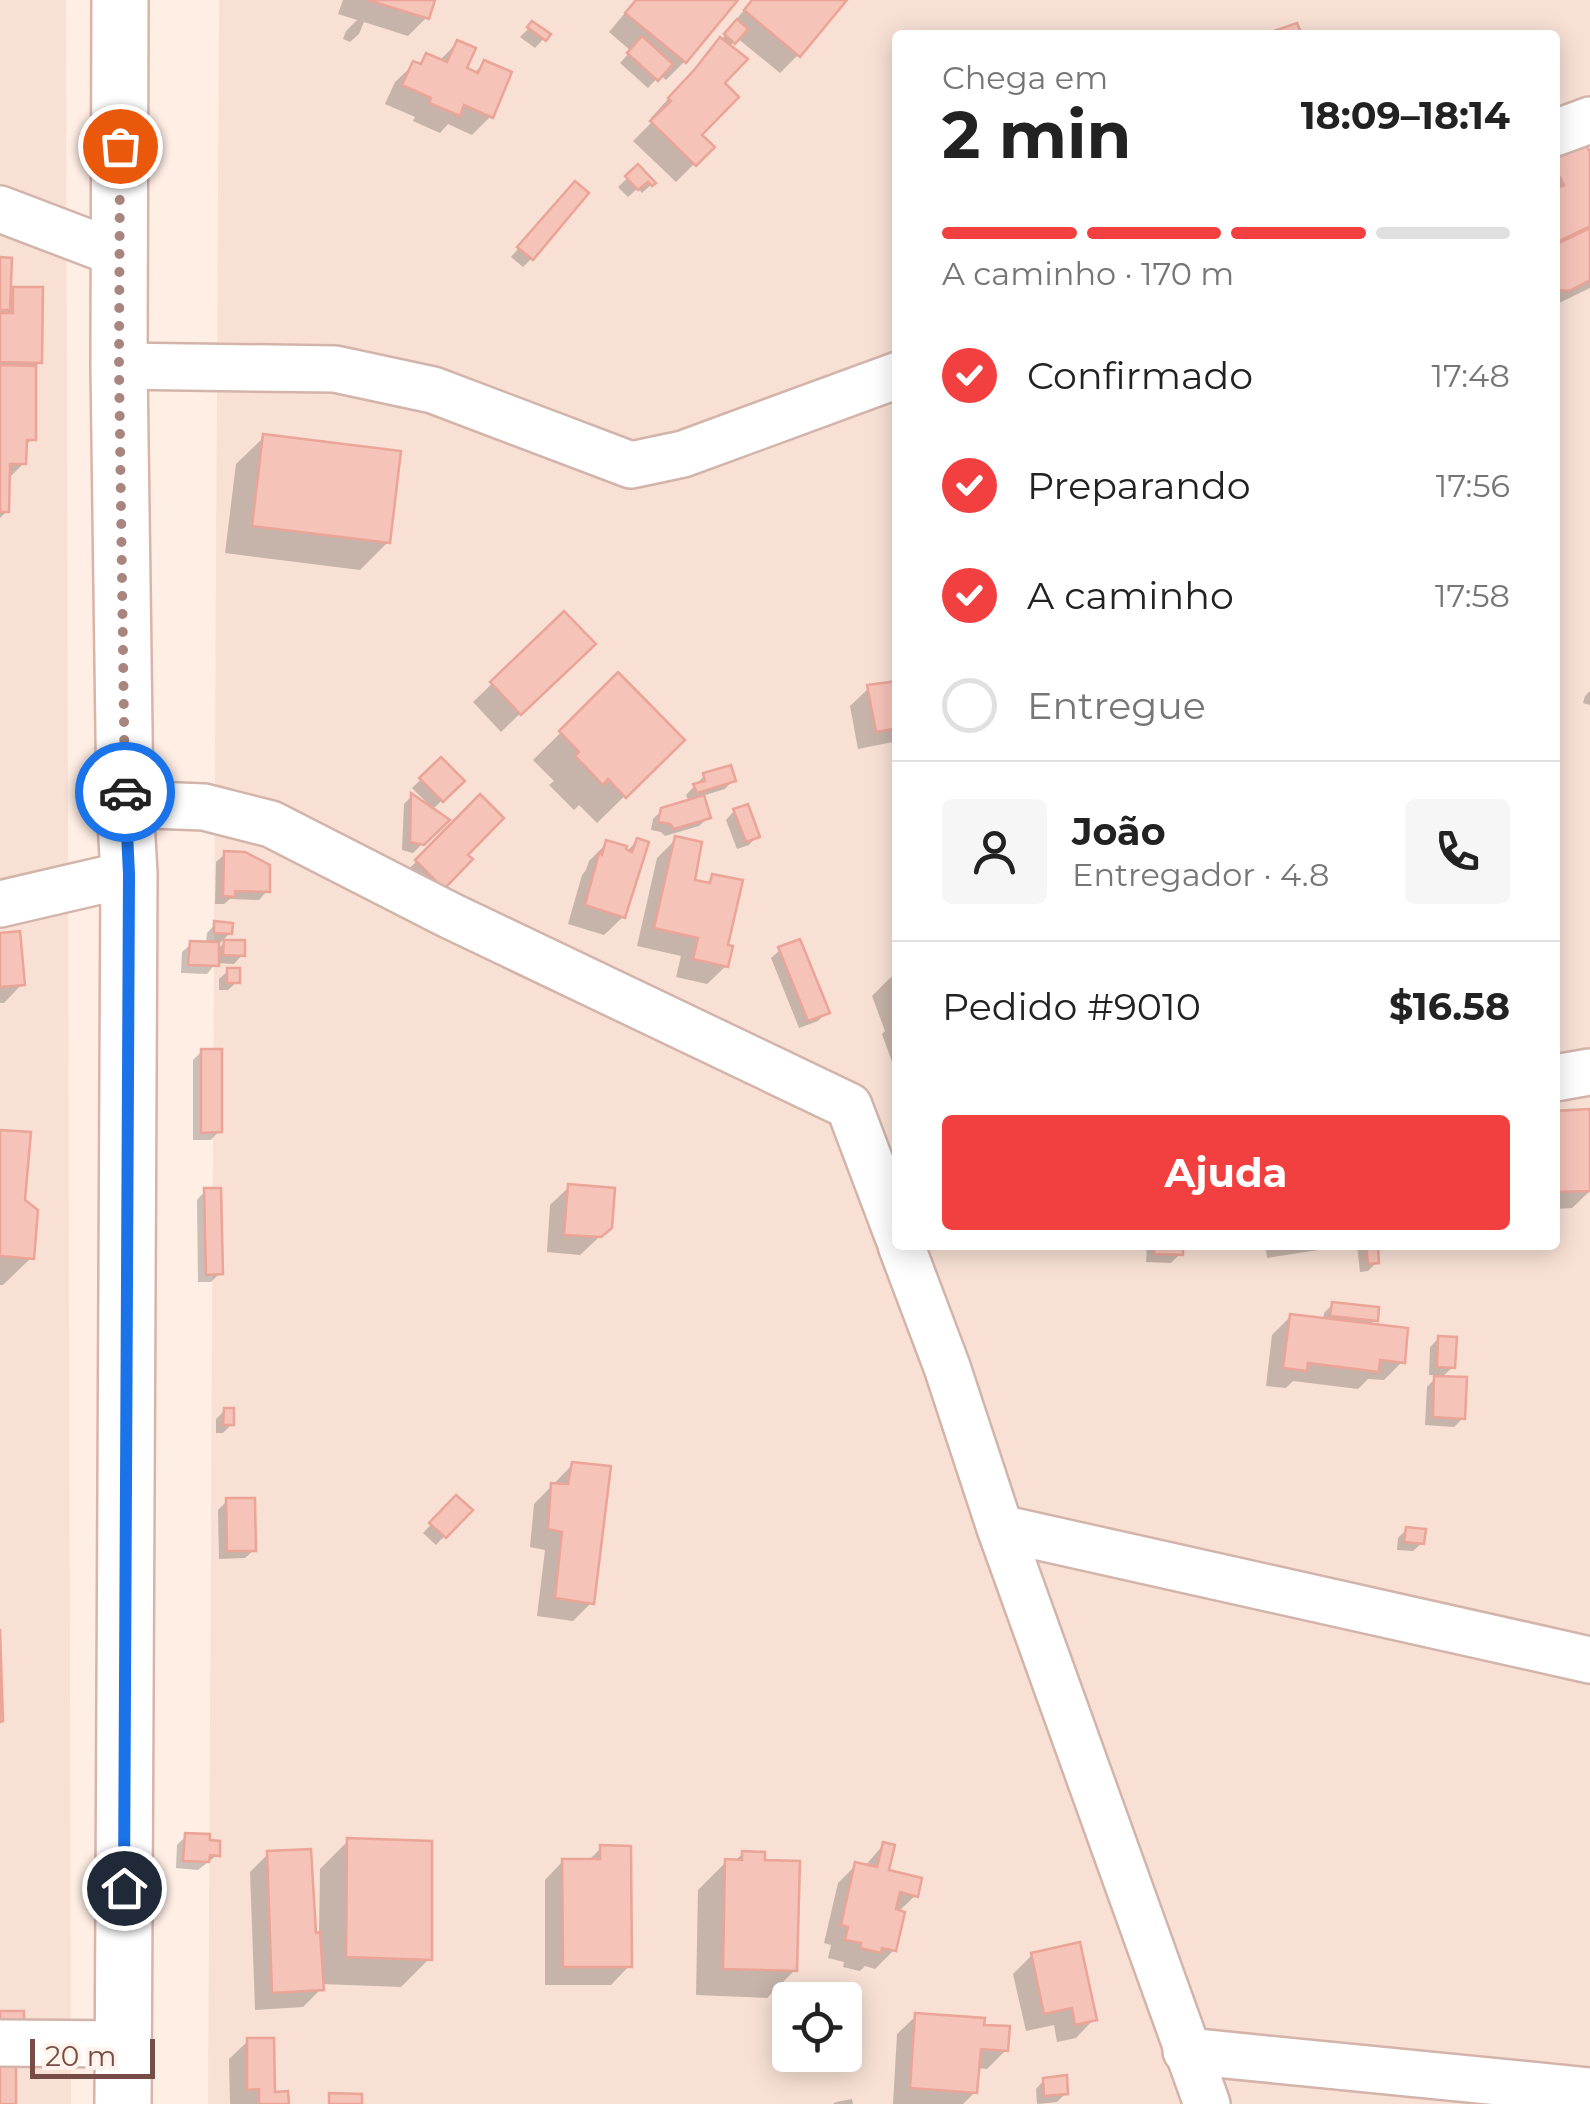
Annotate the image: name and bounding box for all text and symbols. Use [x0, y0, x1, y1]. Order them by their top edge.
text: Chega em [942, 58, 1108, 97]
text: 18:09–18:14 [1301, 92, 1510, 139]
text: 2 min [942, 95, 1131, 174]
pin [78, 104, 163, 189]
icon: bag [93, 119, 148, 174]
text: A caminho · 170 m [942, 254, 1234, 293]
icon: check [942, 348, 997, 403]
text: Confirmado [1027, 352, 1253, 399]
text: 17:48 [1432, 356, 1510, 395]
icon: check [942, 458, 997, 513]
text: Preparando [1027, 462, 1251, 509]
text: 17:56 [1436, 466, 1510, 505]
icon: check [942, 568, 997, 623]
text: A caminho [1027, 572, 1234, 619]
text: 17:58 [1435, 576, 1510, 615]
text: Entregue [1027, 682, 1206, 729]
courier [75, 742, 175, 842]
icon: car [98, 765, 153, 820]
button: person [942, 799, 1047, 904]
button: phone [1405, 799, 1510, 904]
text: João [1072, 808, 1166, 855]
text: Entregador · 4.8 [1072, 855, 1329, 894]
text: Pedido #9010 [942, 983, 1201, 1030]
text: $16.58 [1389, 983, 1510, 1030]
button: Ajuda [942, 1115, 1510, 1230]
pin [82, 1846, 167, 1931]
icon: home [97, 1861, 152, 1916]
map controls [772, 1982, 862, 2072]
button: locate [772, 1982, 862, 2072]
scale bar [30, 2034, 155, 2078]
text: 20 m [45, 2039, 116, 2073]

